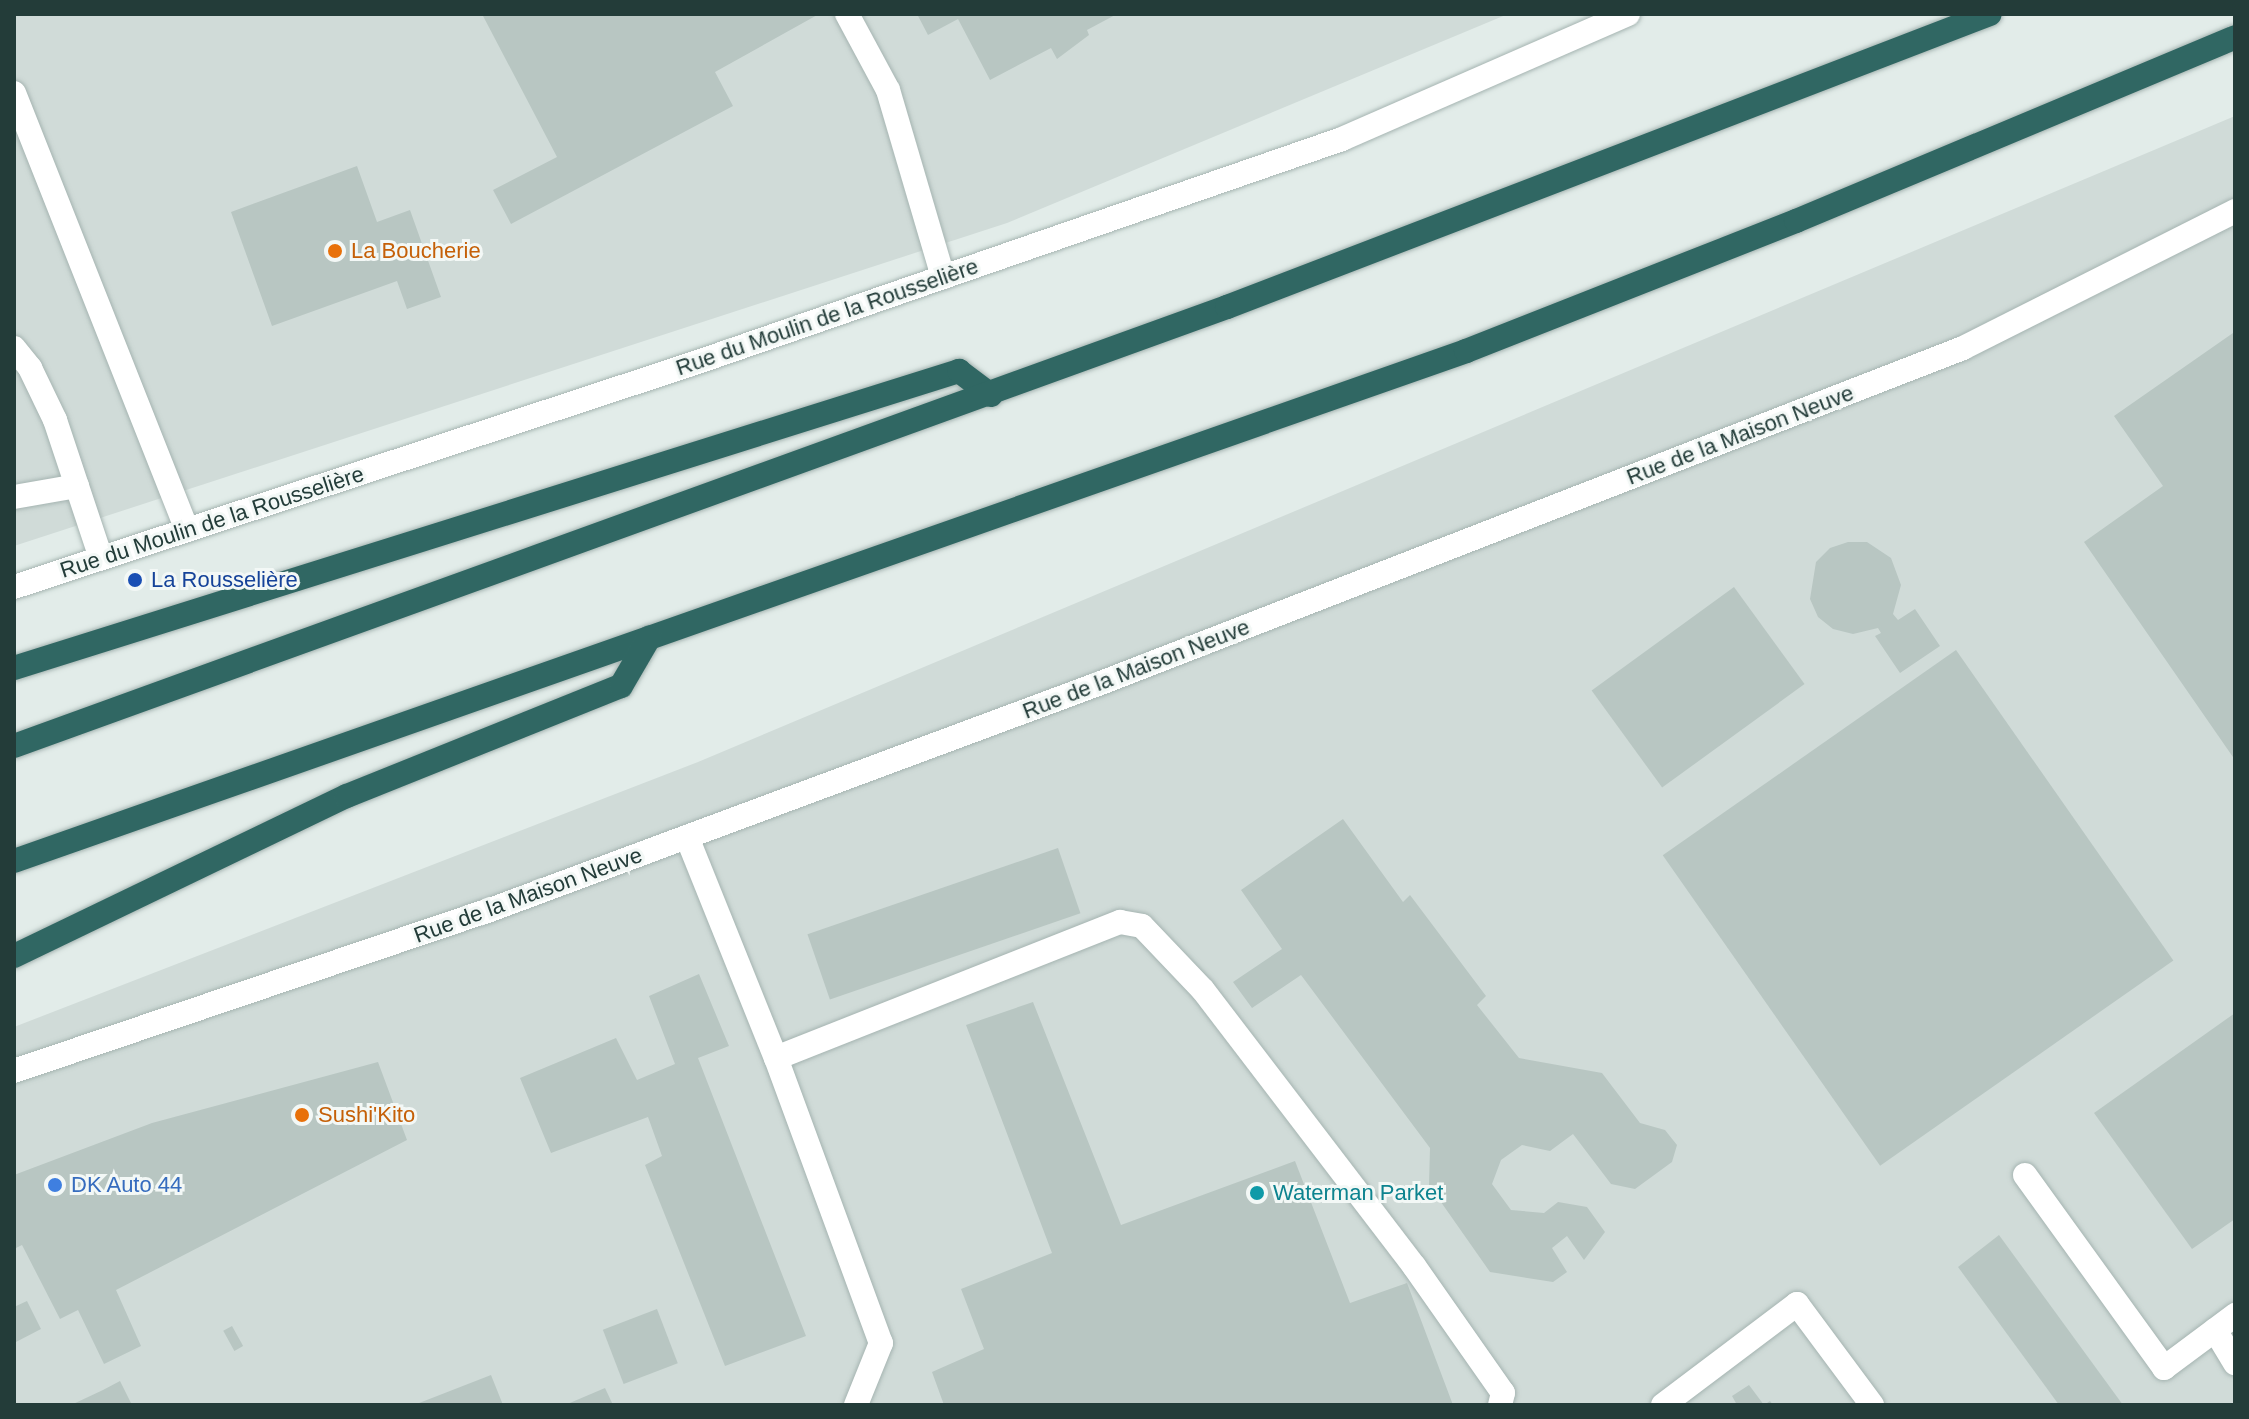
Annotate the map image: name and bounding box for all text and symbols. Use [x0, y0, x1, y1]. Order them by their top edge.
place label: La Boucherie [351, 238, 481, 264]
marker: La Boucherie [326, 242, 344, 260]
street label: Rue du Moulin de la Rousselière [672, 253, 982, 381]
street label: Rue de la Maison Neuve [1623, 380, 1857, 490]
street label: Rue du Moulin de la Rousselière [57, 460, 367, 584]
place label: La Rousselière [151, 567, 298, 593]
marker: La Rousselière [126, 571, 144, 589]
street label: Rue de la Maison Neuve [1019, 614, 1253, 724]
street label: Rue de la Maison Neuve [410, 841, 646, 949]
place label: Sushi'Kito [318, 1102, 415, 1128]
marker: Sushi'Kito [293, 1106, 311, 1124]
place label: DK Auto 44 [71, 1172, 184, 1198]
marker: DK Auto 44 [46, 1176, 64, 1194]
place label: Waterman Parket [1273, 1180, 1443, 1206]
marker: Waterman Parket [1248, 1184, 1266, 1202]

